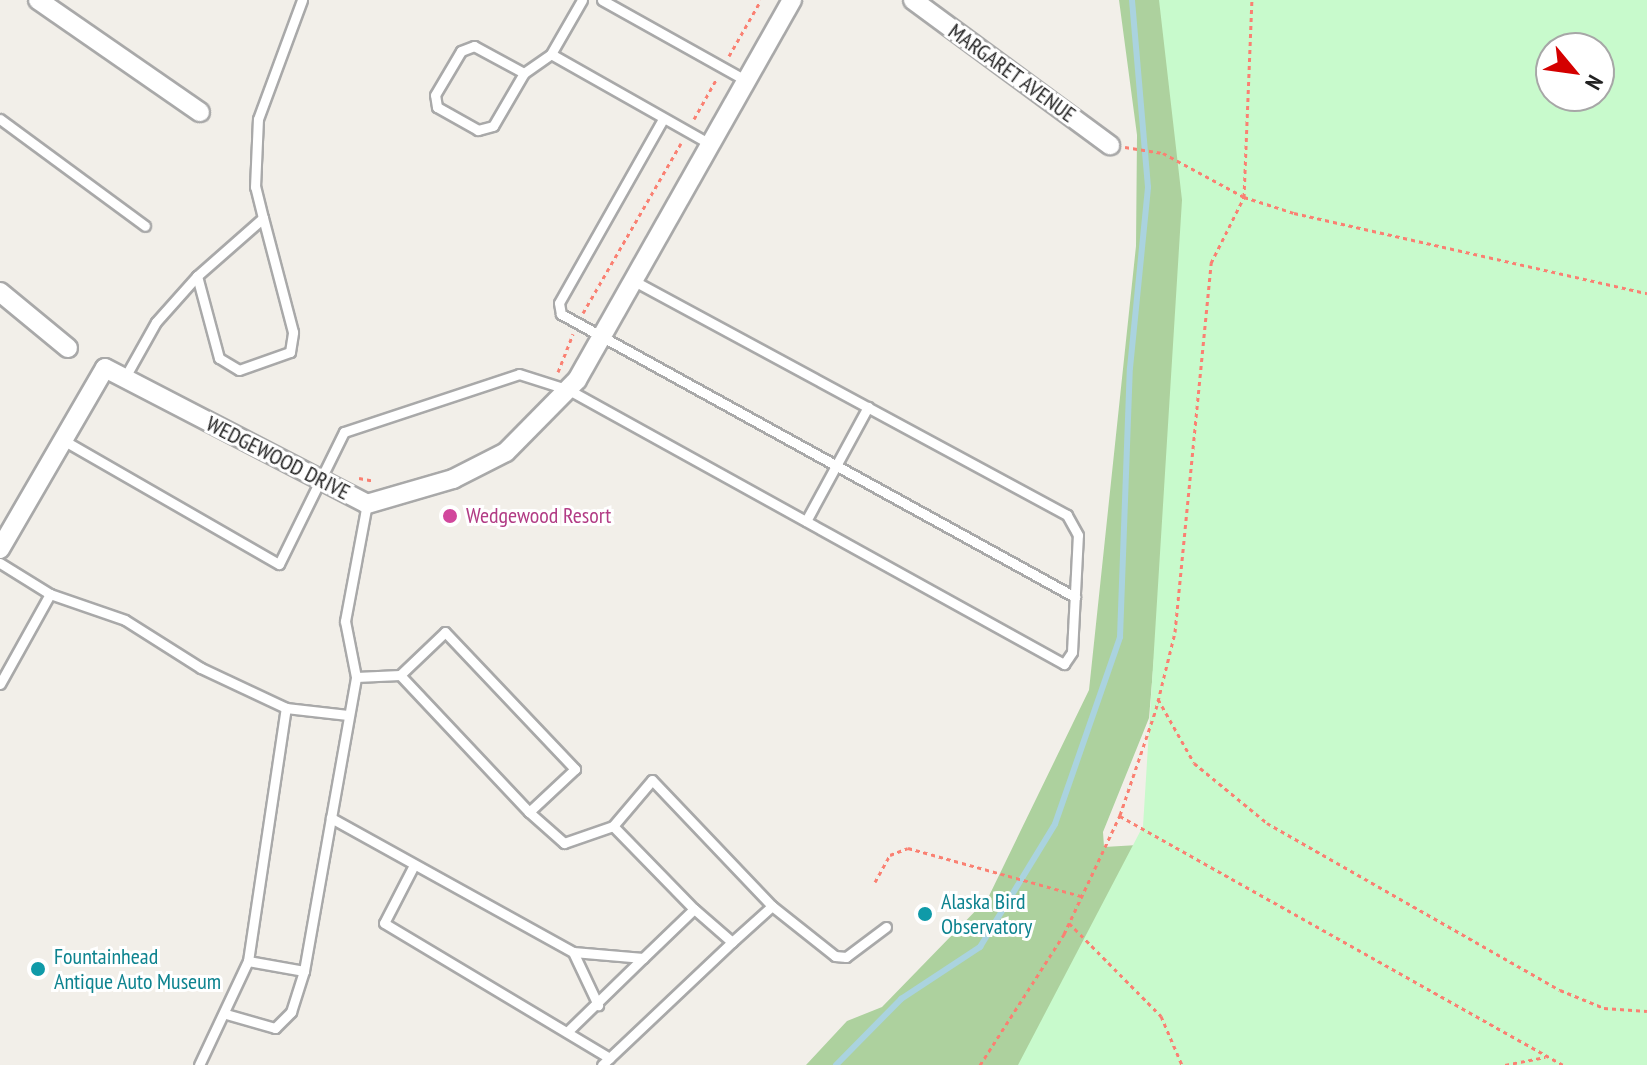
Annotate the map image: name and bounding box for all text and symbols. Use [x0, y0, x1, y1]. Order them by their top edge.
street label: MARGARET AVENUE [943, 18, 1081, 128]
north arrow [1535, 32, 1615, 112]
text: N [1579, 71, 1609, 95]
street label: WEDGEWOOD DRIVE [202, 410, 354, 506]
place label: Wedgewood Resort [466, 503, 611, 529]
marker: Wedgewood Resort [441, 507, 459, 525]
place label: Alaska Bird Observatory [941, 888, 1032, 940]
marker: Alaska Bird Observatory [916, 905, 934, 923]
place label: Fountainhead Antique Auto Museum [54, 943, 222, 994]
marker: Fountainhead Antique Auto Museum [29, 960, 47, 978]

